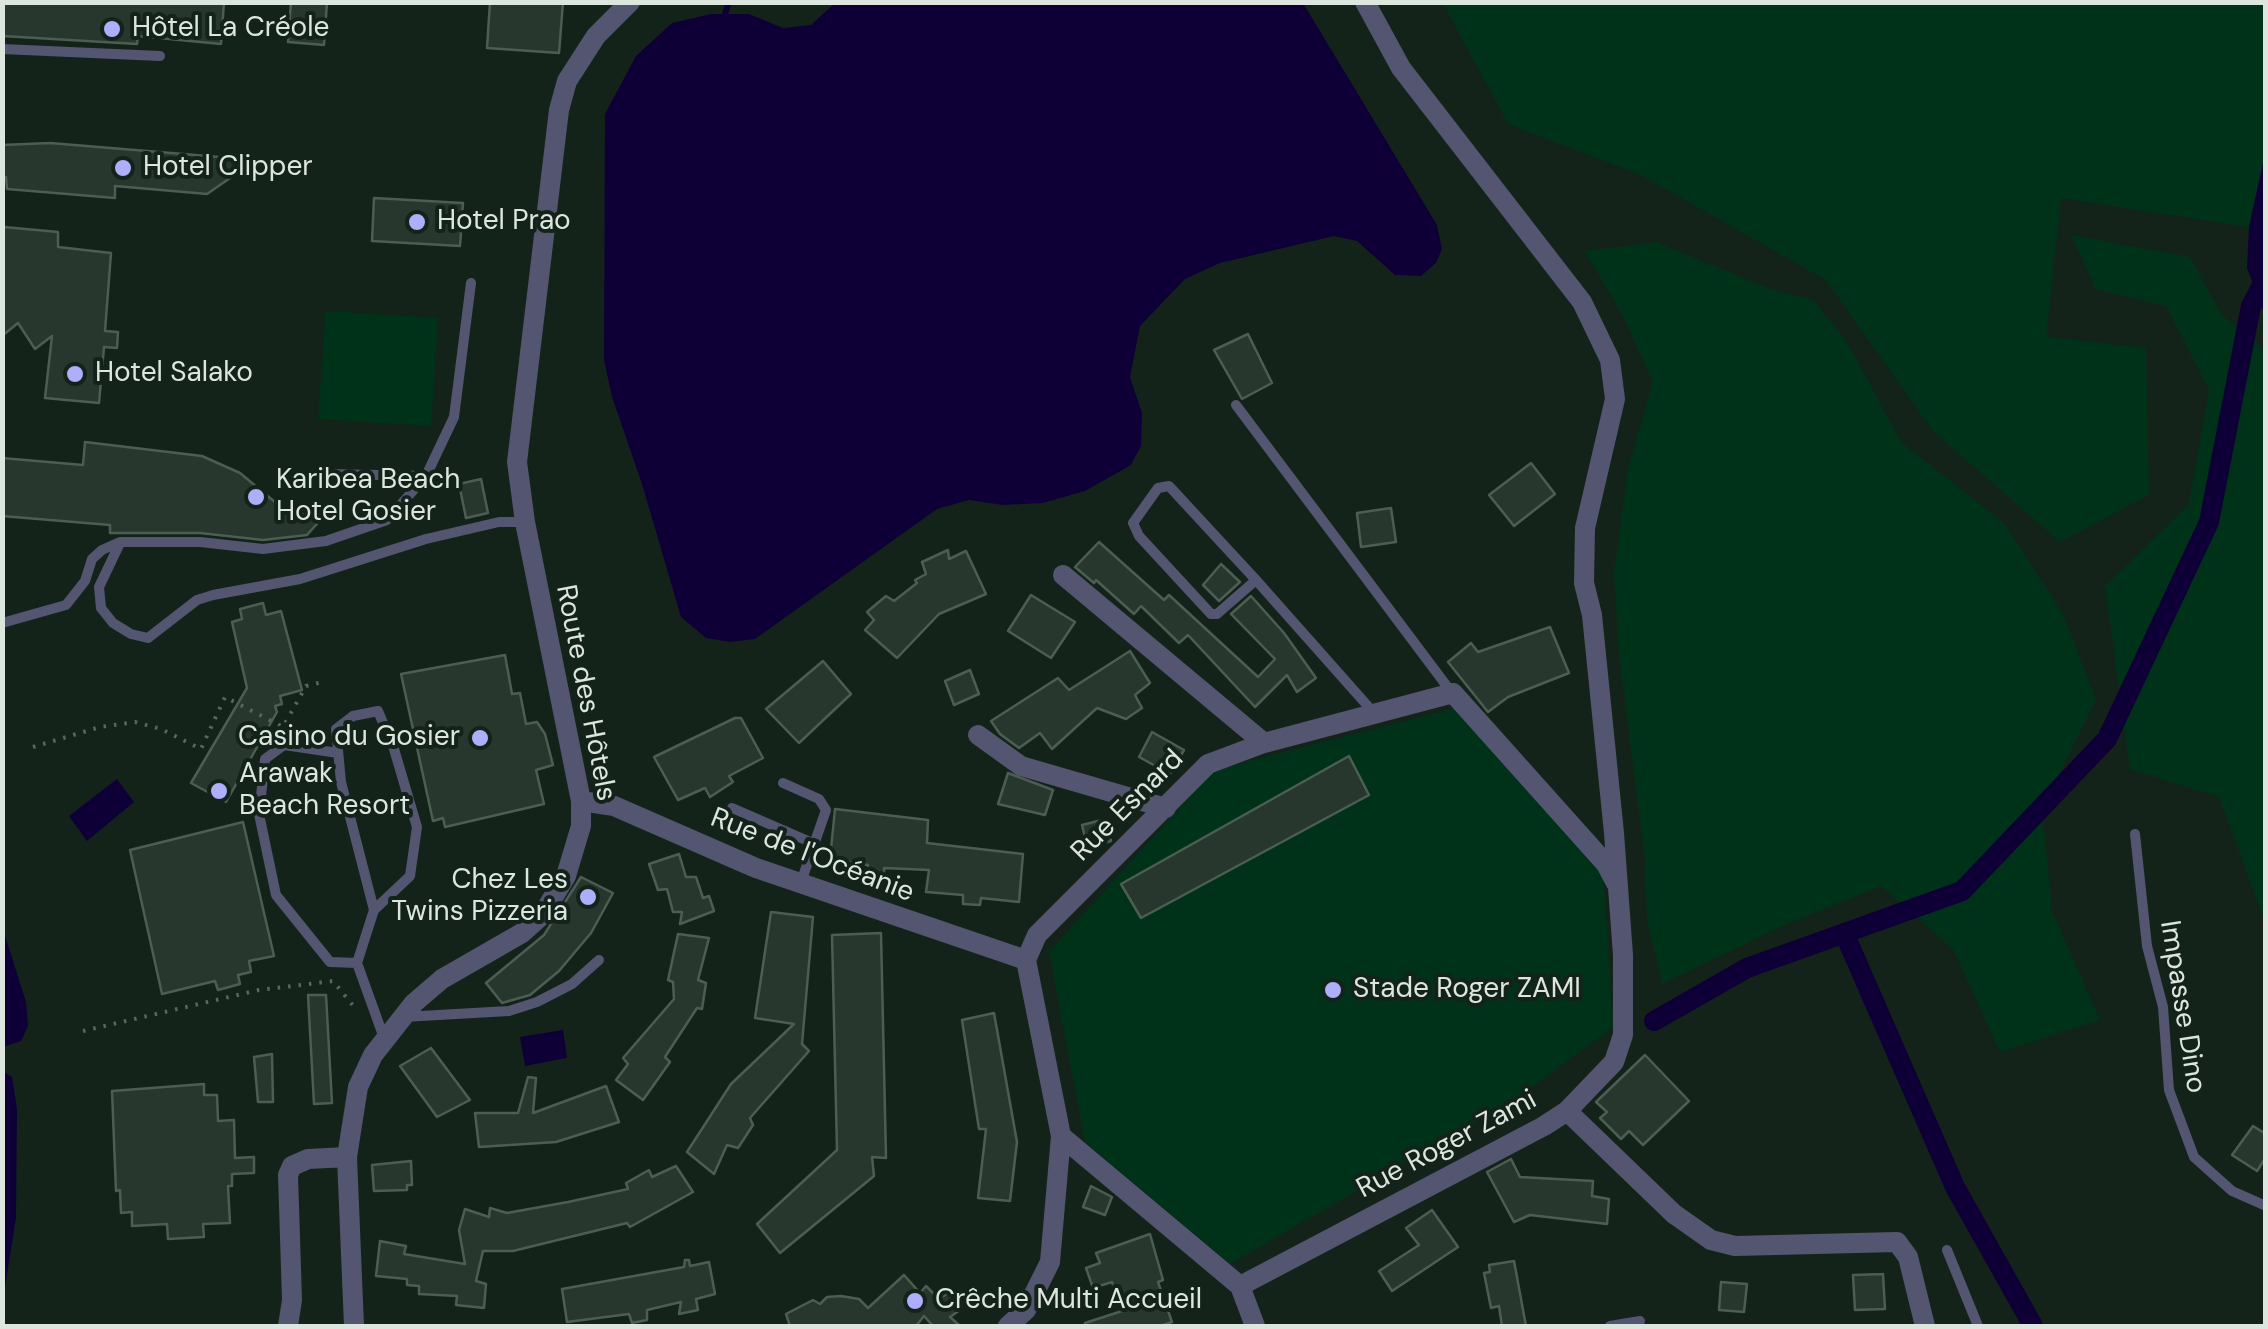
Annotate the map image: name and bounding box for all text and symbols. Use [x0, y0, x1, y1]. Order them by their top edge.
place label: Hôtel La Créole [132, 12, 329, 46]
marker: Hôtel La Créole [101, 18, 123, 40]
place label: Hotel Clipper [143, 151, 313, 185]
marker: Hotel Clipper [112, 157, 134, 179]
place label: Hotel Prao [437, 205, 571, 239]
marker: Hotel Prao [406, 211, 428, 233]
place label: Hotel Salako [95, 357, 253, 391]
marker: Hotel Salako [64, 363, 86, 385]
place label: Karibea Beach Hotel Gosier [276, 464, 460, 530]
marker: Karibea Beach Hotel Gosier [245, 486, 267, 508]
street label: Route des Hôtels [548, 582, 622, 804]
place label: Casino du Gosier [238, 721, 460, 755]
marker: Casino du Gosier [469, 727, 491, 749]
street label: Rue Esnard [1065, 743, 1191, 869]
place label: Arawak Beach Resort [239, 758, 410, 824]
marker: Arawak Beach Resort [208, 780, 230, 802]
street label: Rue de l'Océanie [706, 802, 918, 910]
place label: Chez Les Twins Pizzeria [391, 864, 568, 930]
marker: Chez Les Twins Pizzeria [577, 886, 599, 908]
street label: Impasse Dino [2152, 918, 2212, 1096]
place label: Stade Roger ZAMI [1353, 973, 1581, 1007]
marker: Stade Roger ZAMI [1322, 979, 1344, 1001]
street label: Rue Roger Zami [1351, 1084, 1543, 1206]
place label: Crêche Multi Accueil [935, 1284, 1202, 1318]
marker: Crêche Multi Accueil [904, 1290, 926, 1312]

